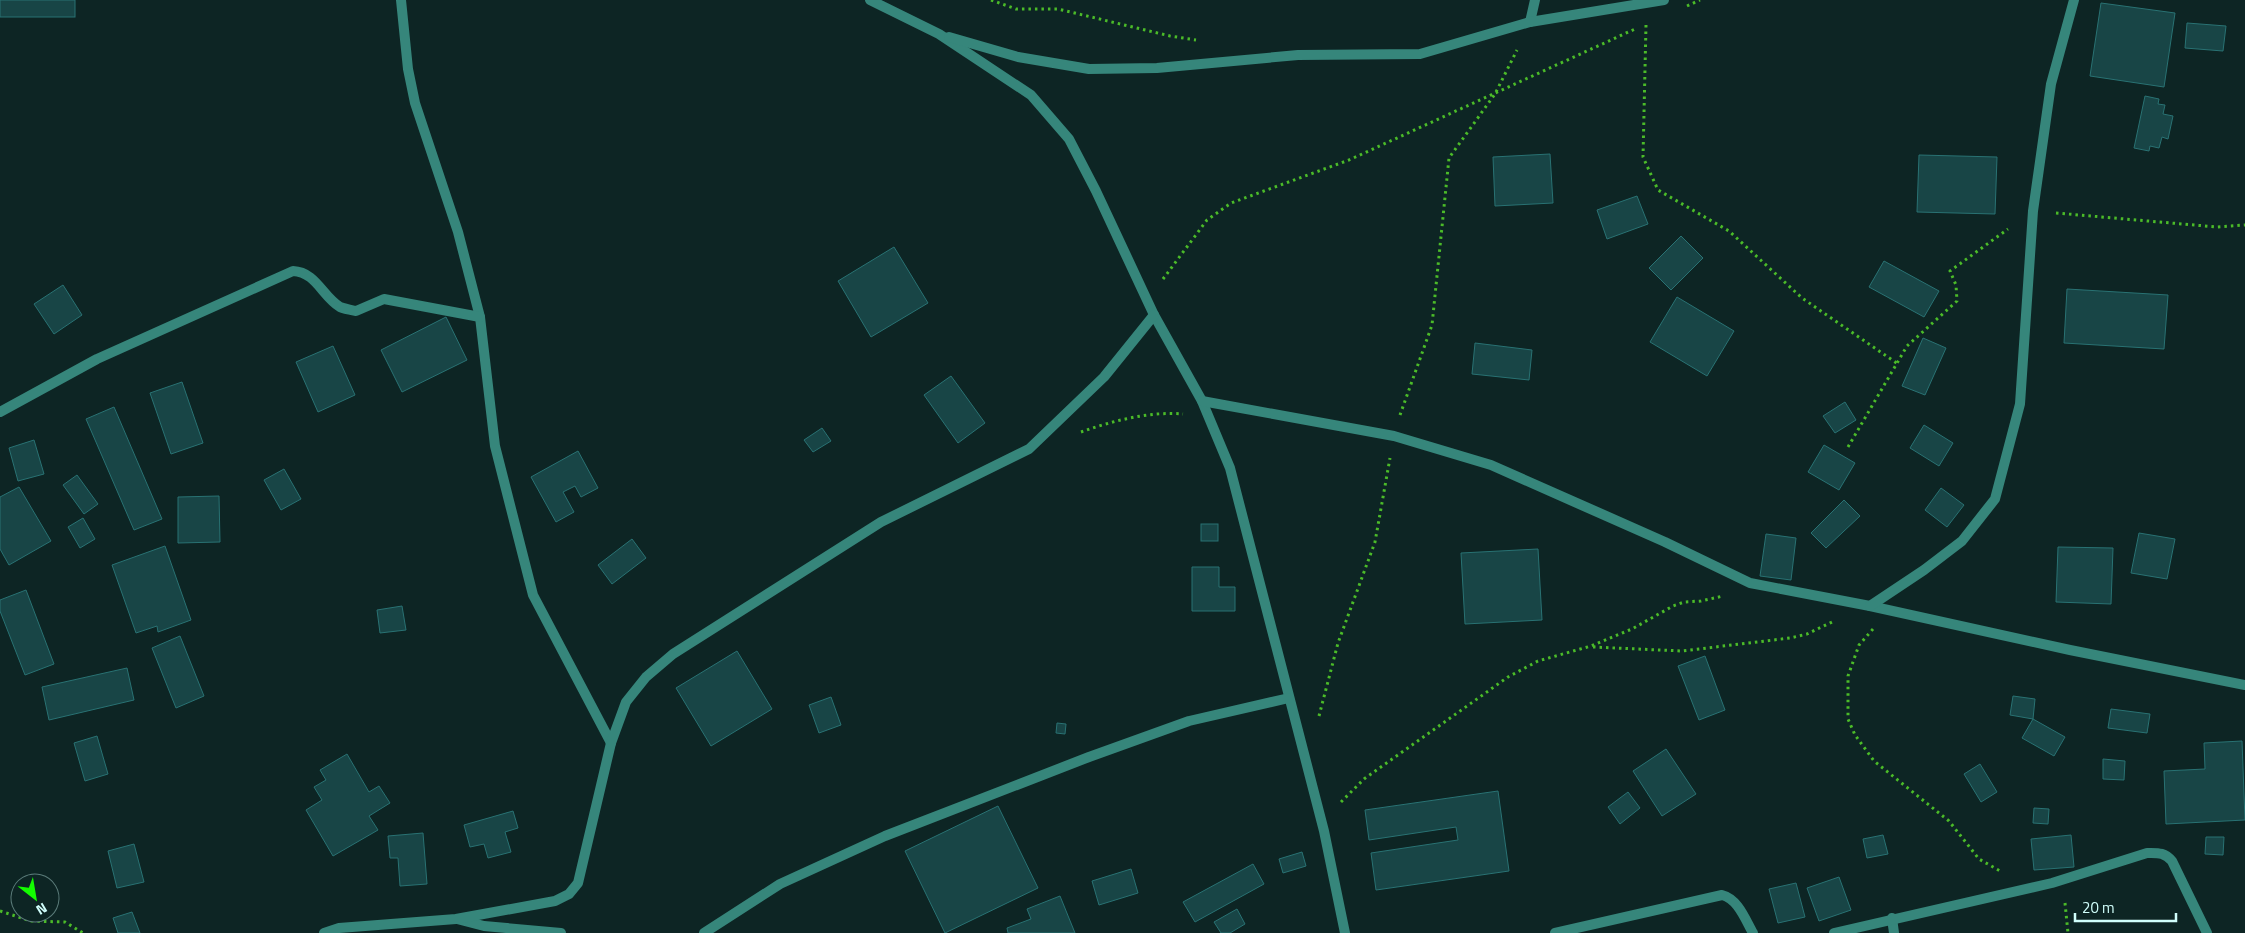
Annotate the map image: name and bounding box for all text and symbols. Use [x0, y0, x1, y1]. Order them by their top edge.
north arrow [10, 873, 60, 923]
scale bar [2075, 890, 2176, 922]
text: 20 m [2082, 896, 2115, 919]
text: N [32, 898, 52, 921]

